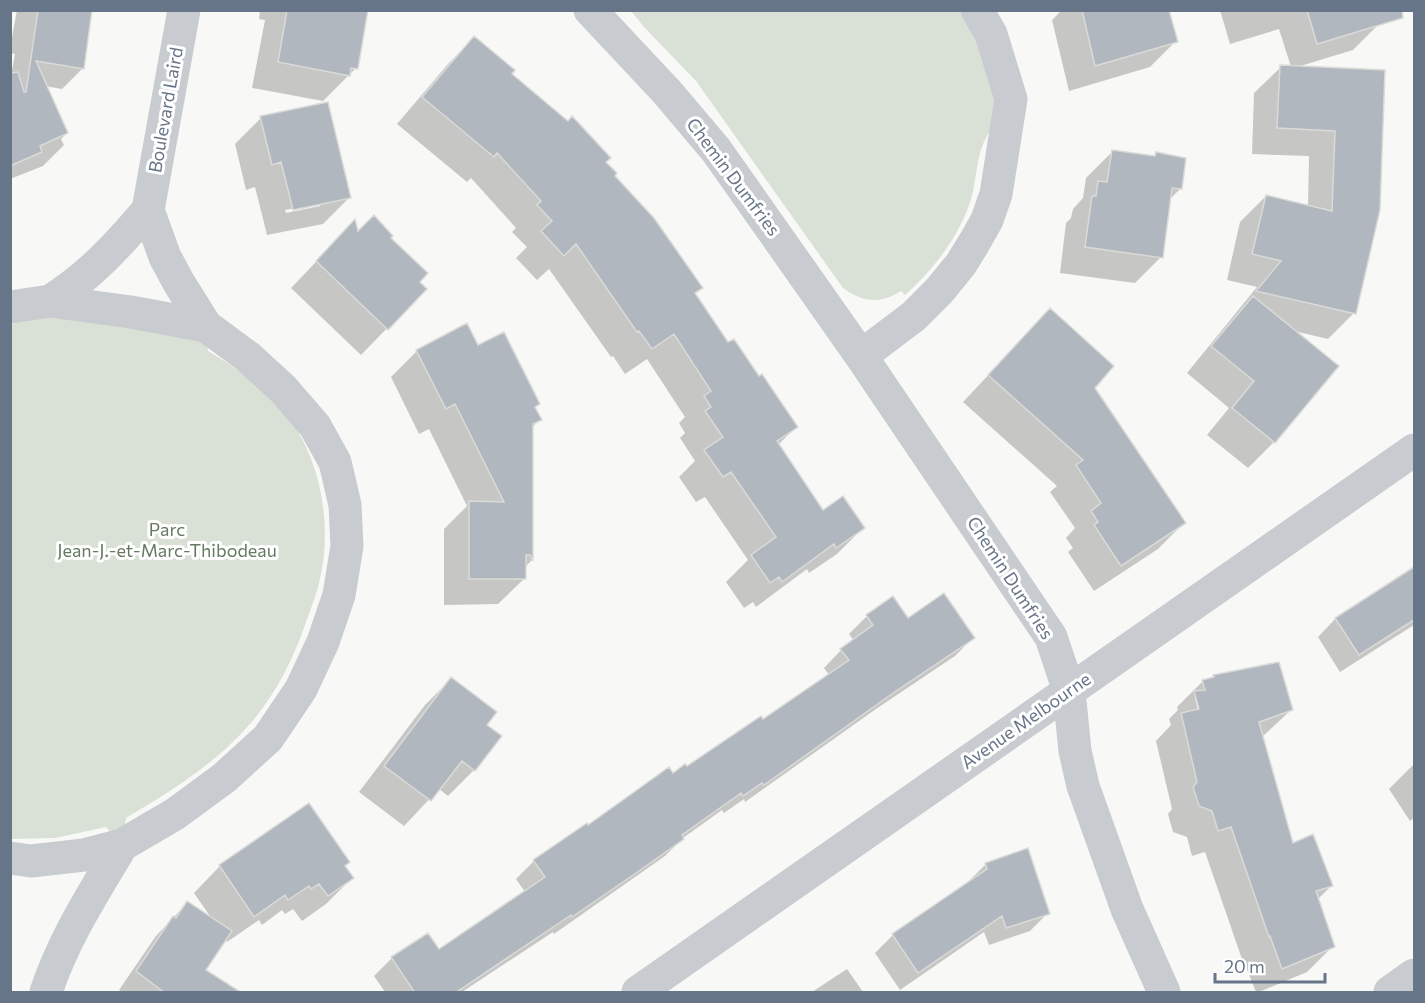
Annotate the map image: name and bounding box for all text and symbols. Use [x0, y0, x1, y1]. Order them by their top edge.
street label: Boulevard Laird [143, 45, 187, 174]
street label: Chemin Dumfries [682, 113, 785, 240]
street label: Chemin Dumfries [963, 512, 1059, 643]
park label: Parc Jean-J.-et-Marc-Thibodeau [57, 518, 277, 561]
street label: Avenue Melbourne [956, 667, 1094, 773]
scale bar [1215, 946, 1324, 984]
text: 20 m [1224, 955, 1265, 977]

